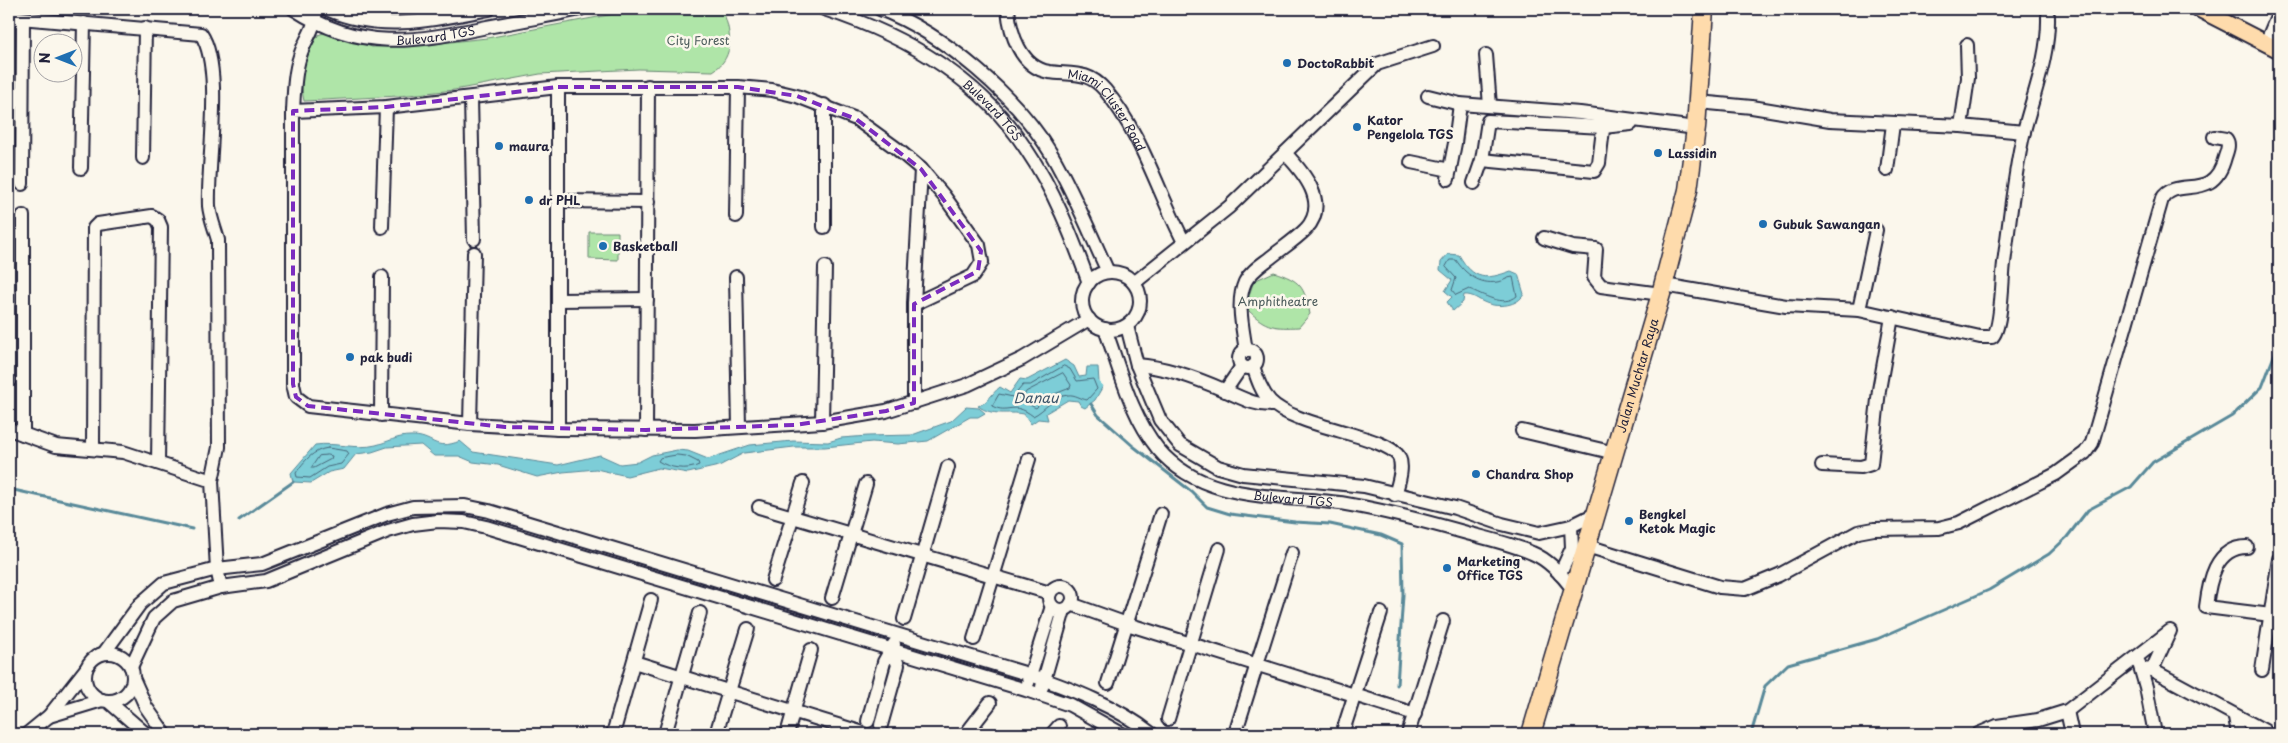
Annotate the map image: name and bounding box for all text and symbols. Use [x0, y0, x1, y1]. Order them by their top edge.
street label: Bulevard TGS [396, 21, 476, 49]
park label: City Forest [667, 31, 730, 49]
north arrow [32, 32, 82, 82]
text: N [34, 52, 55, 64]
place label: DoctoRabbit [1297, 54, 1375, 72]
marker: DoctoRabbit [1281, 57, 1293, 69]
street label: Miami Cluster Road [1067, 64, 1150, 154]
street label: Bulevard TGS [959, 75, 1027, 145]
place label: Kator Pengelola TGS [1367, 111, 1453, 143]
marker: Kator Pengelola TGS [1351, 121, 1363, 133]
place label: maura [509, 137, 550, 155]
marker: maura [493, 140, 505, 152]
place label: Lassidin [1668, 144, 1717, 162]
marker: Lassidin [1652, 147, 1664, 159]
place label: dr PHL [539, 191, 580, 209]
marker: dr PHL [523, 194, 535, 206]
place label: Gubuk Sawangan [1773, 215, 1880, 233]
marker: Gubuk Sawangan [1757, 218, 1769, 230]
place label: Basketball [613, 237, 678, 255]
marker: Basketball [597, 240, 609, 252]
park label: Amphitheatre [1238, 292, 1318, 310]
street label: Jalan Muchtar Raya [1612, 316, 1662, 435]
place label: pak budi [360, 348, 413, 366]
marker: pak budi [344, 351, 356, 363]
water label: Danau [1014, 387, 1060, 408]
place label: Chandra Shop [1486, 465, 1574, 483]
marker: Chandra Shop [1470, 468, 1482, 480]
street label: Bulevard TGS [1252, 486, 1334, 511]
place label: Bengkel Ketok Magic [1639, 505, 1716, 537]
marker: Bengkel Ketok Magic [1623, 515, 1635, 527]
place label: Marketing Office TGS [1457, 552, 1523, 584]
marker: Marketing Office TGS [1441, 562, 1453, 574]

